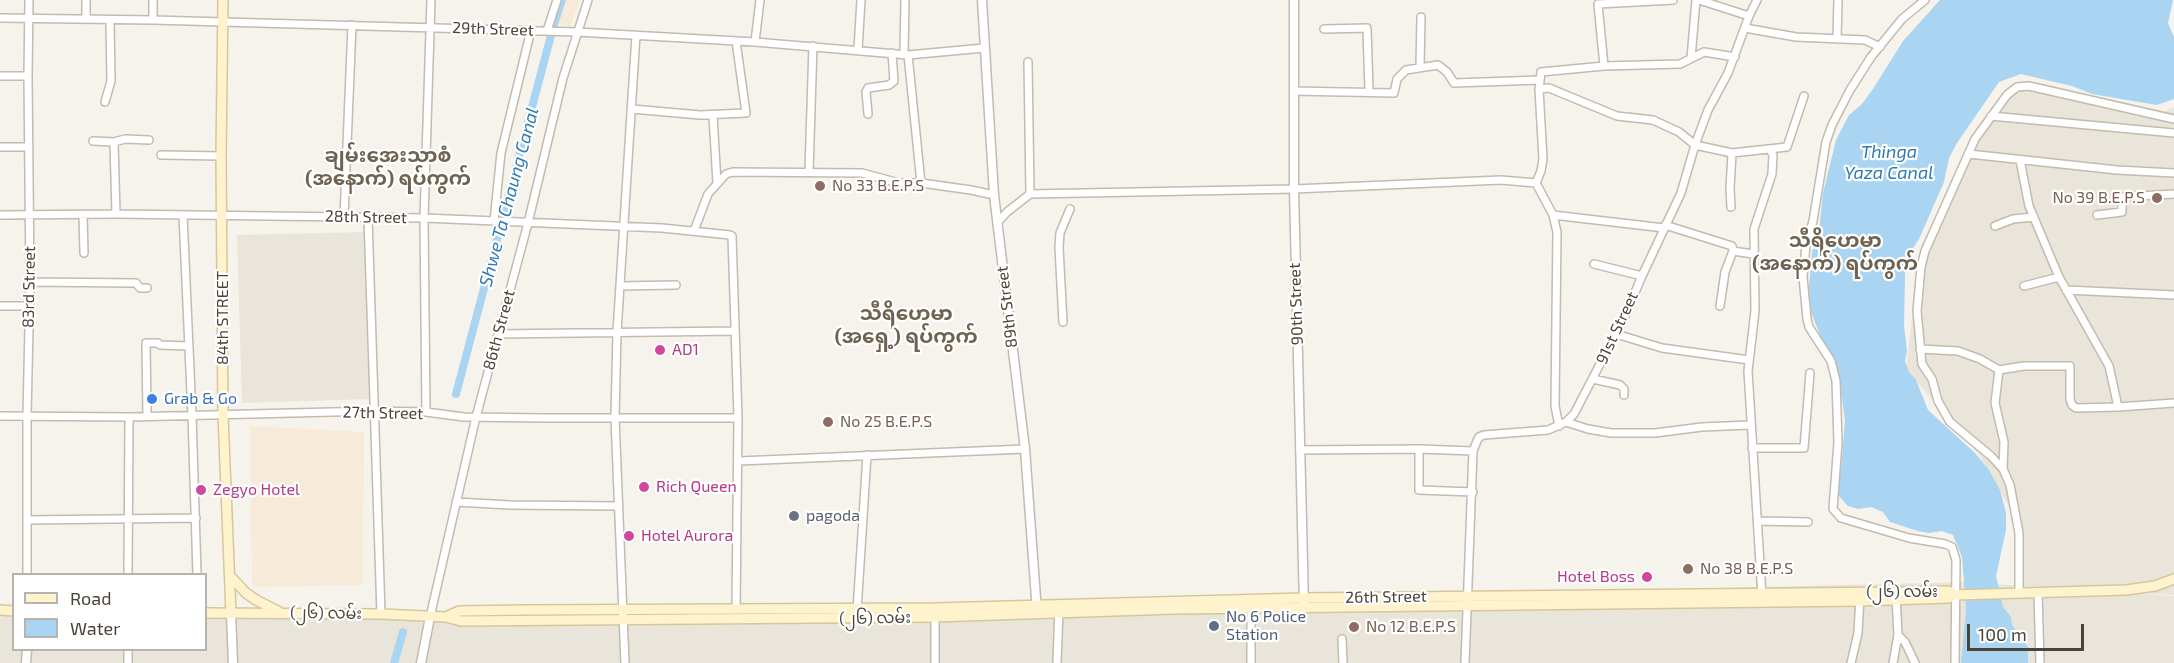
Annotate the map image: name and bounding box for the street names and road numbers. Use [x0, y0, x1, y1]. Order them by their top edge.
street label: 29th Street [452, 18, 534, 40]
street label: 28th Street [325, 207, 407, 227]
street label: 83rd Street [19, 246, 39, 328]
street label: 90th Street [1285, 263, 1307, 345]
street label: 89th Street [992, 265, 1022, 349]
street label: 84th STREET [213, 271, 233, 365]
street label: 86th Street [479, 288, 519, 372]
street label: 91st Street [1592, 289, 1642, 367]
street label: 27th Street [343, 403, 423, 423]
street label: (၂၆) လမ်း [1866, 582, 1938, 602]
street label: 26th Street [1345, 587, 1427, 607]
street label: (၂၆) လမ်း [290, 603, 362, 623]
street label: (၂၆) လမ်း [839, 608, 911, 628]

